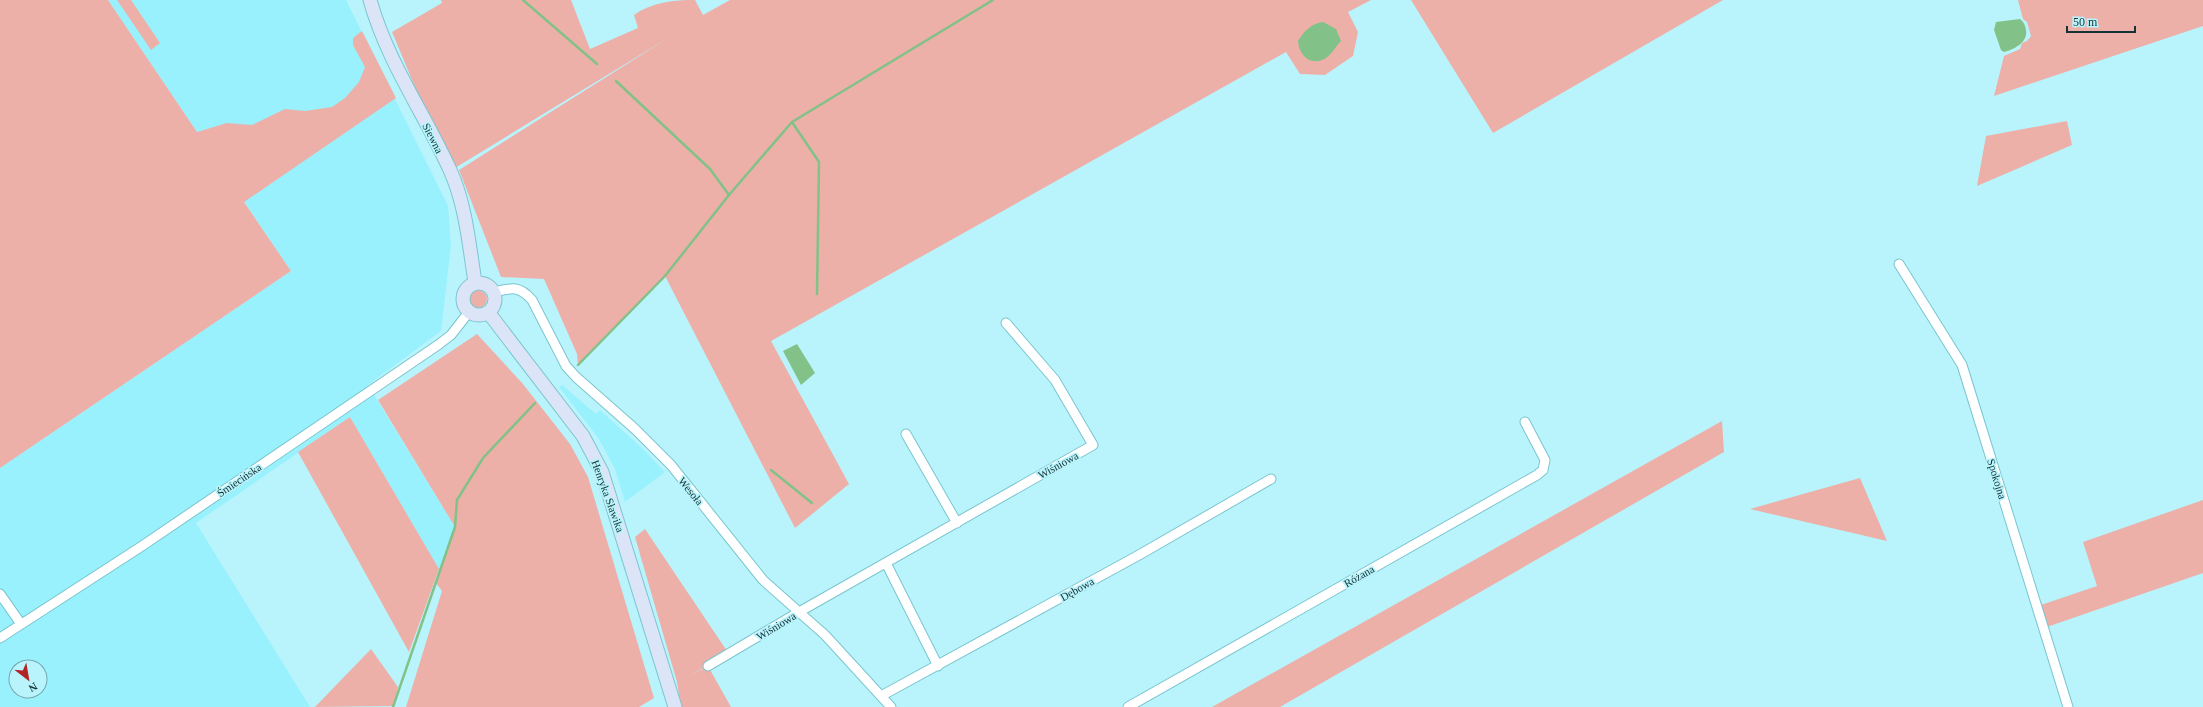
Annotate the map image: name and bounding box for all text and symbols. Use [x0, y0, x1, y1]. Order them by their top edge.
scale bar [2067, 8, 2135, 34]
text: 50 m [2073, 15, 2098, 29]
street label: Siewna [420, 121, 446, 155]
street label: Wiśniowa [1036, 449, 1080, 481]
street label: Spokojna [1985, 457, 2009, 501]
street label: Henryka Sławika [589, 458, 627, 534]
street label: Śmiecińska [215, 461, 263, 499]
street label: Wesoła [676, 475, 706, 507]
street label: Różana [1342, 562, 1376, 589]
street label: Dębowa [1058, 575, 1096, 603]
street label: Wiśniowa [754, 609, 798, 643]
north arrow [8, 659, 48, 699]
text: N [27, 680, 40, 695]

